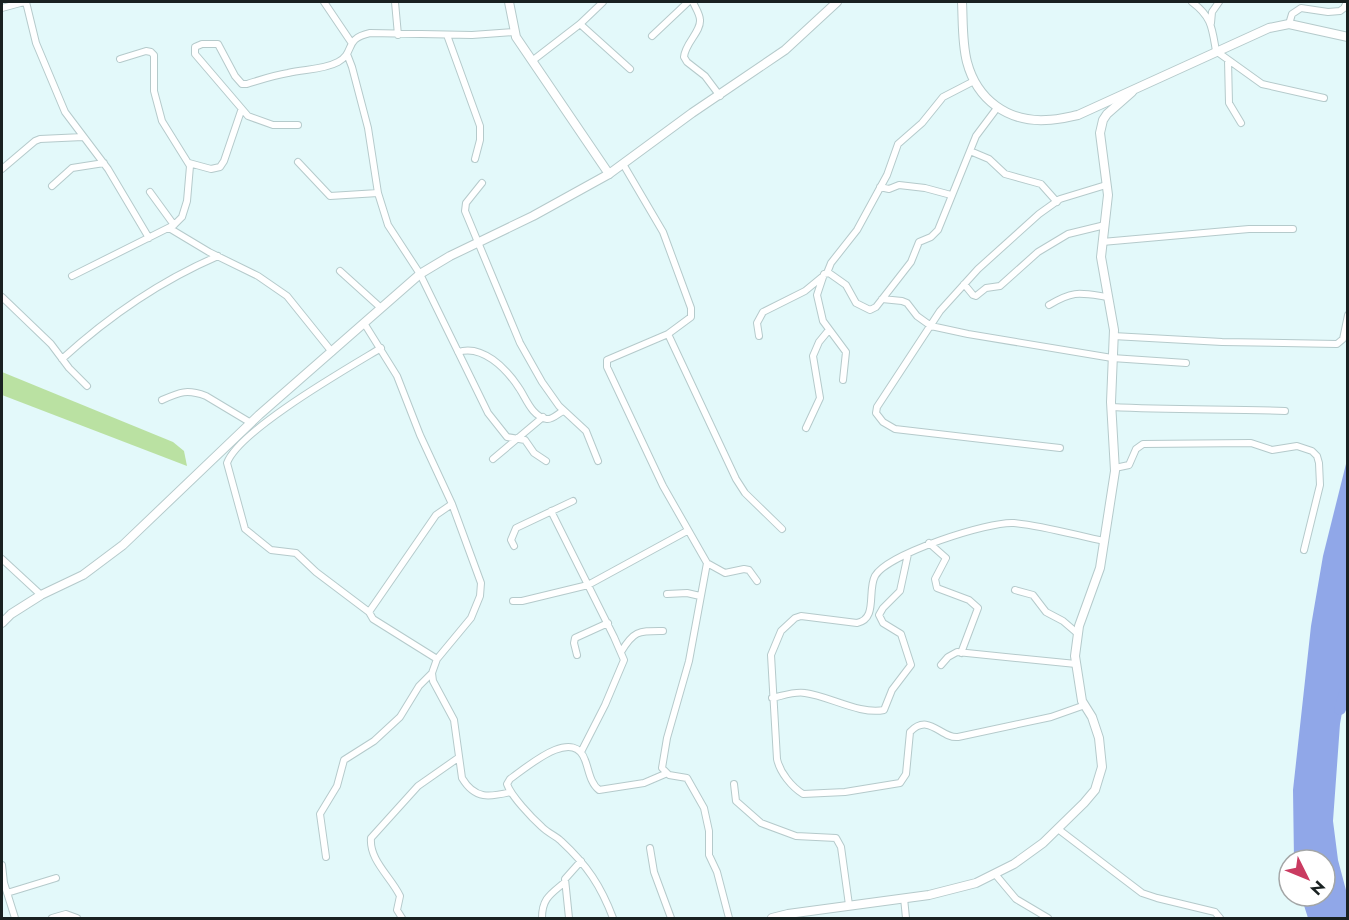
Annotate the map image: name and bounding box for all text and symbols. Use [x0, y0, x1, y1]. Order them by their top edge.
north arrow [1277, 848, 1337, 908]
text: N [1305, 875, 1330, 900]

